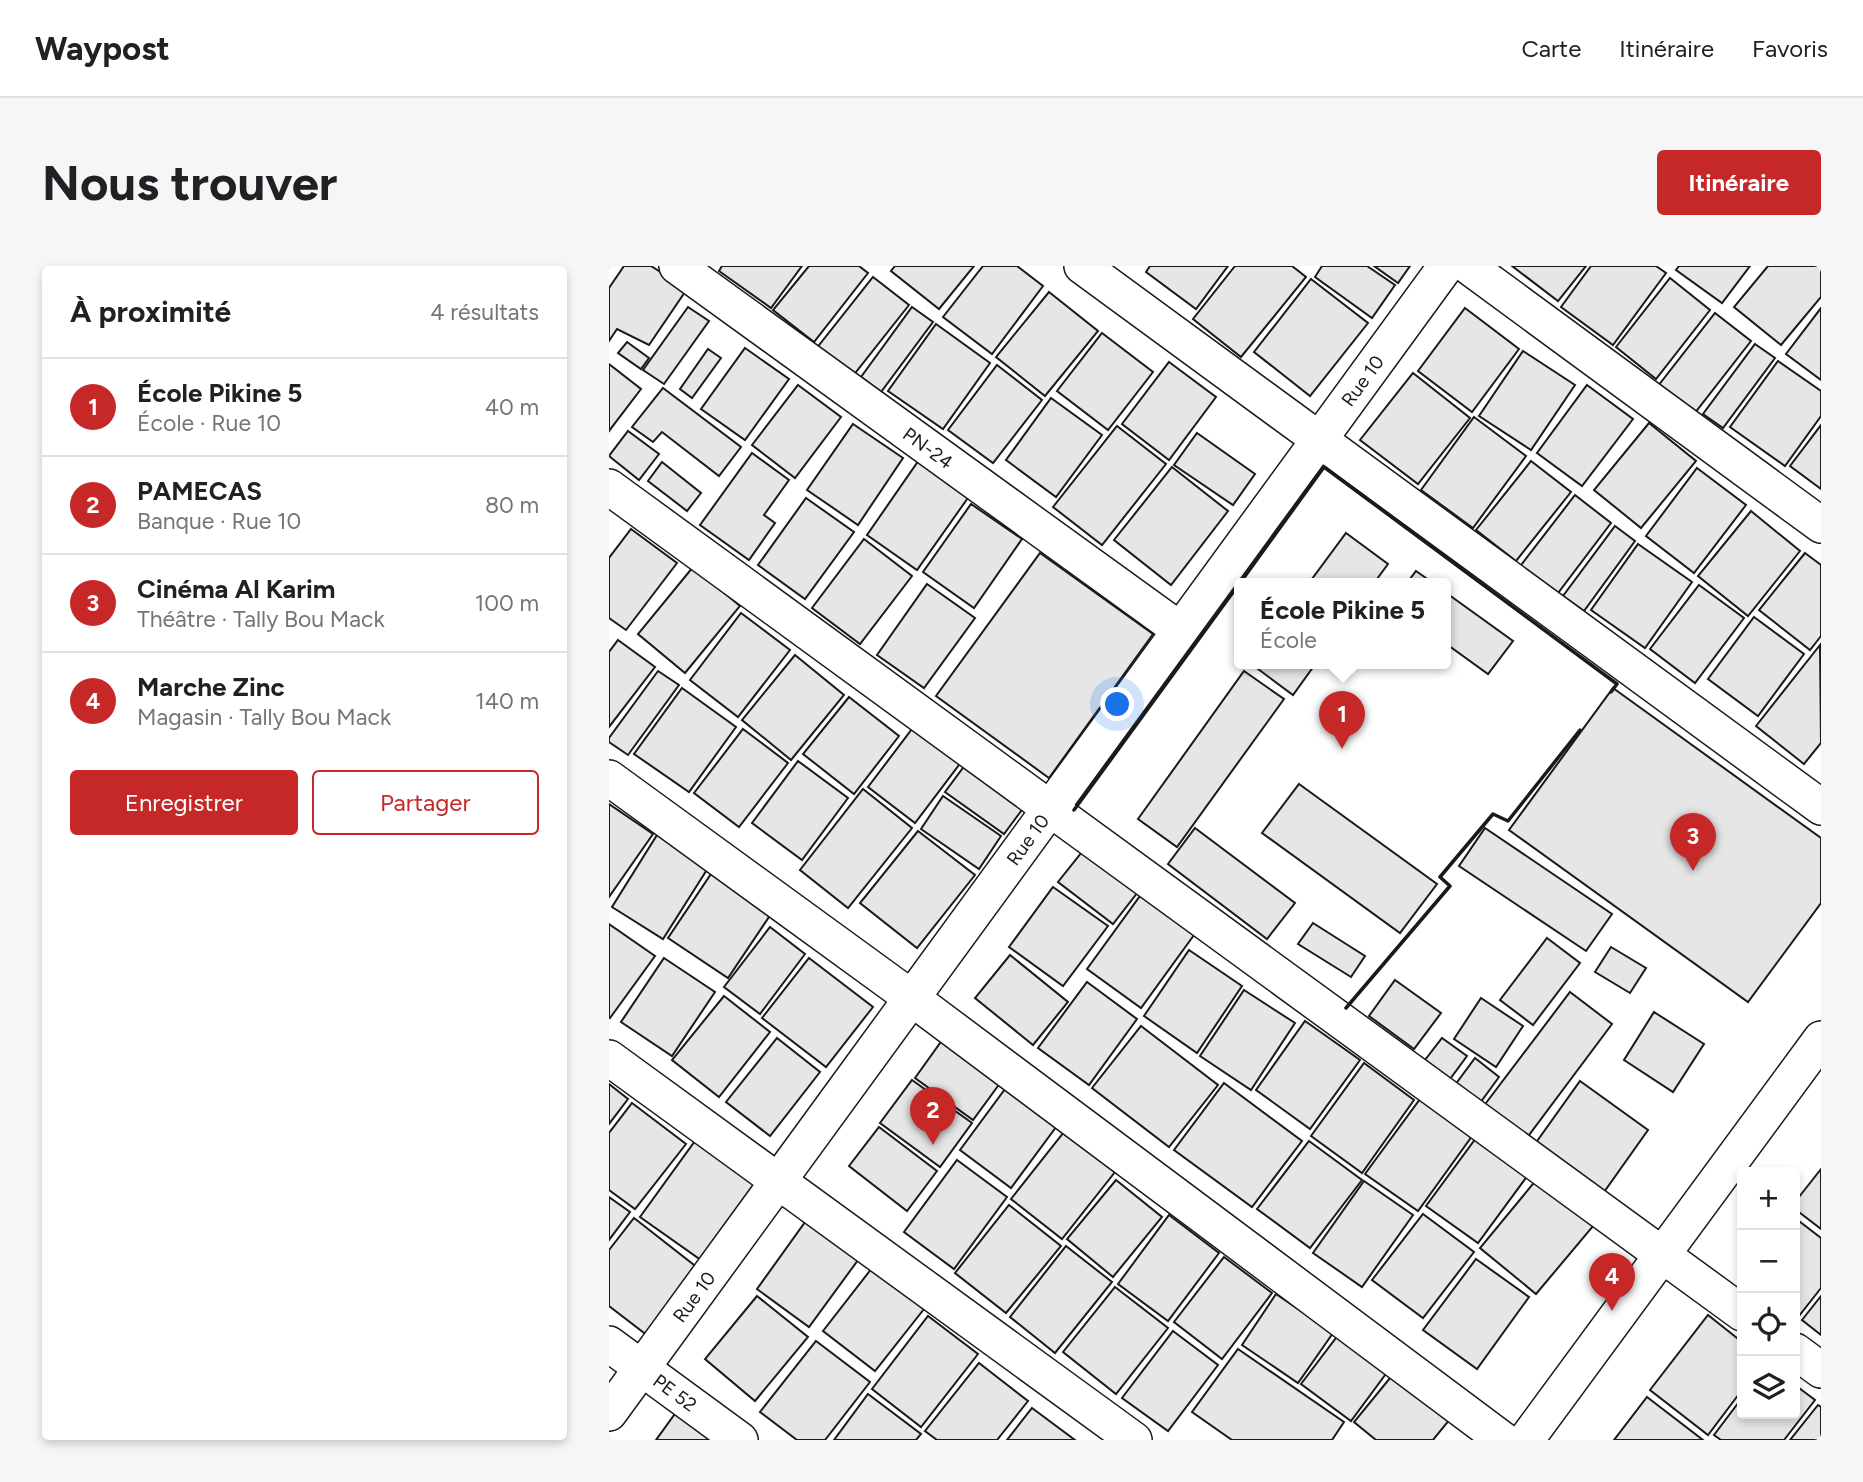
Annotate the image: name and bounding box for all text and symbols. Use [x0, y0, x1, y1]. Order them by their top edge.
text: Waypost [35, 29, 170, 68]
text: Carte [1521, 34, 1581, 63]
text: Itinéraire [1619, 34, 1714, 63]
text: Favoris [1752, 34, 1828, 63]
button: Itinéraire [1657, 150, 1821, 215]
text: Nous trouver [42, 153, 337, 212]
text: À proximité [70, 293, 231, 330]
text: 4 résultats [430, 298, 539, 326]
street label: Rue 10 [1336, 351, 1389, 411]
text: École Pikine 5 [137, 377, 302, 409]
text: 1 [88, 393, 98, 421]
text: 40 m [485, 393, 539, 421]
text: École · Rue 10 [137, 409, 281, 437]
street label: PN-24 [898, 422, 957, 474]
text: PAMECAS [137, 475, 262, 507]
text: 2 [86, 491, 100, 519]
text: 80 m [485, 491, 539, 519]
text: Banque · Rue 10 [137, 507, 301, 535]
text: Cinéma Al Karim [137, 573, 336, 605]
popup [1234, 578, 1451, 669]
text: 3 [87, 589, 99, 617]
text: 100 m [475, 589, 539, 617]
text: École Pikine 5 [1260, 594, 1425, 626]
text: Théâtre · Tally Bou Mack [137, 605, 385, 633]
text: École [1260, 626, 1317, 654]
text: Marche Zinc [137, 671, 285, 703]
text: 4 [86, 687, 100, 715]
text: 140 m [475, 687, 539, 715]
your location [1100, 687, 1134, 721]
pin: 1 [1319, 691, 1365, 749]
text: Magasin · Tally Bou Mack [137, 703, 391, 731]
button: Enregistrer [70, 770, 298, 835]
button: Partager [312, 770, 539, 835]
street label: Rue 10 [1002, 810, 1054, 870]
pin: 3 [1670, 813, 1716, 871]
pin: 2 [910, 1087, 956, 1145]
map controls [1737, 1167, 1800, 1419]
button: + [1737, 1167, 1800, 1230]
button: − [1737, 1230, 1800, 1293]
pin: 4 [1589, 1253, 1635, 1311]
street label: Rue 10 [668, 1267, 721, 1327]
button: locate [1737, 1293, 1800, 1356]
button: layers [1737, 1356, 1800, 1419]
street label: PE 52 [648, 1369, 701, 1416]

